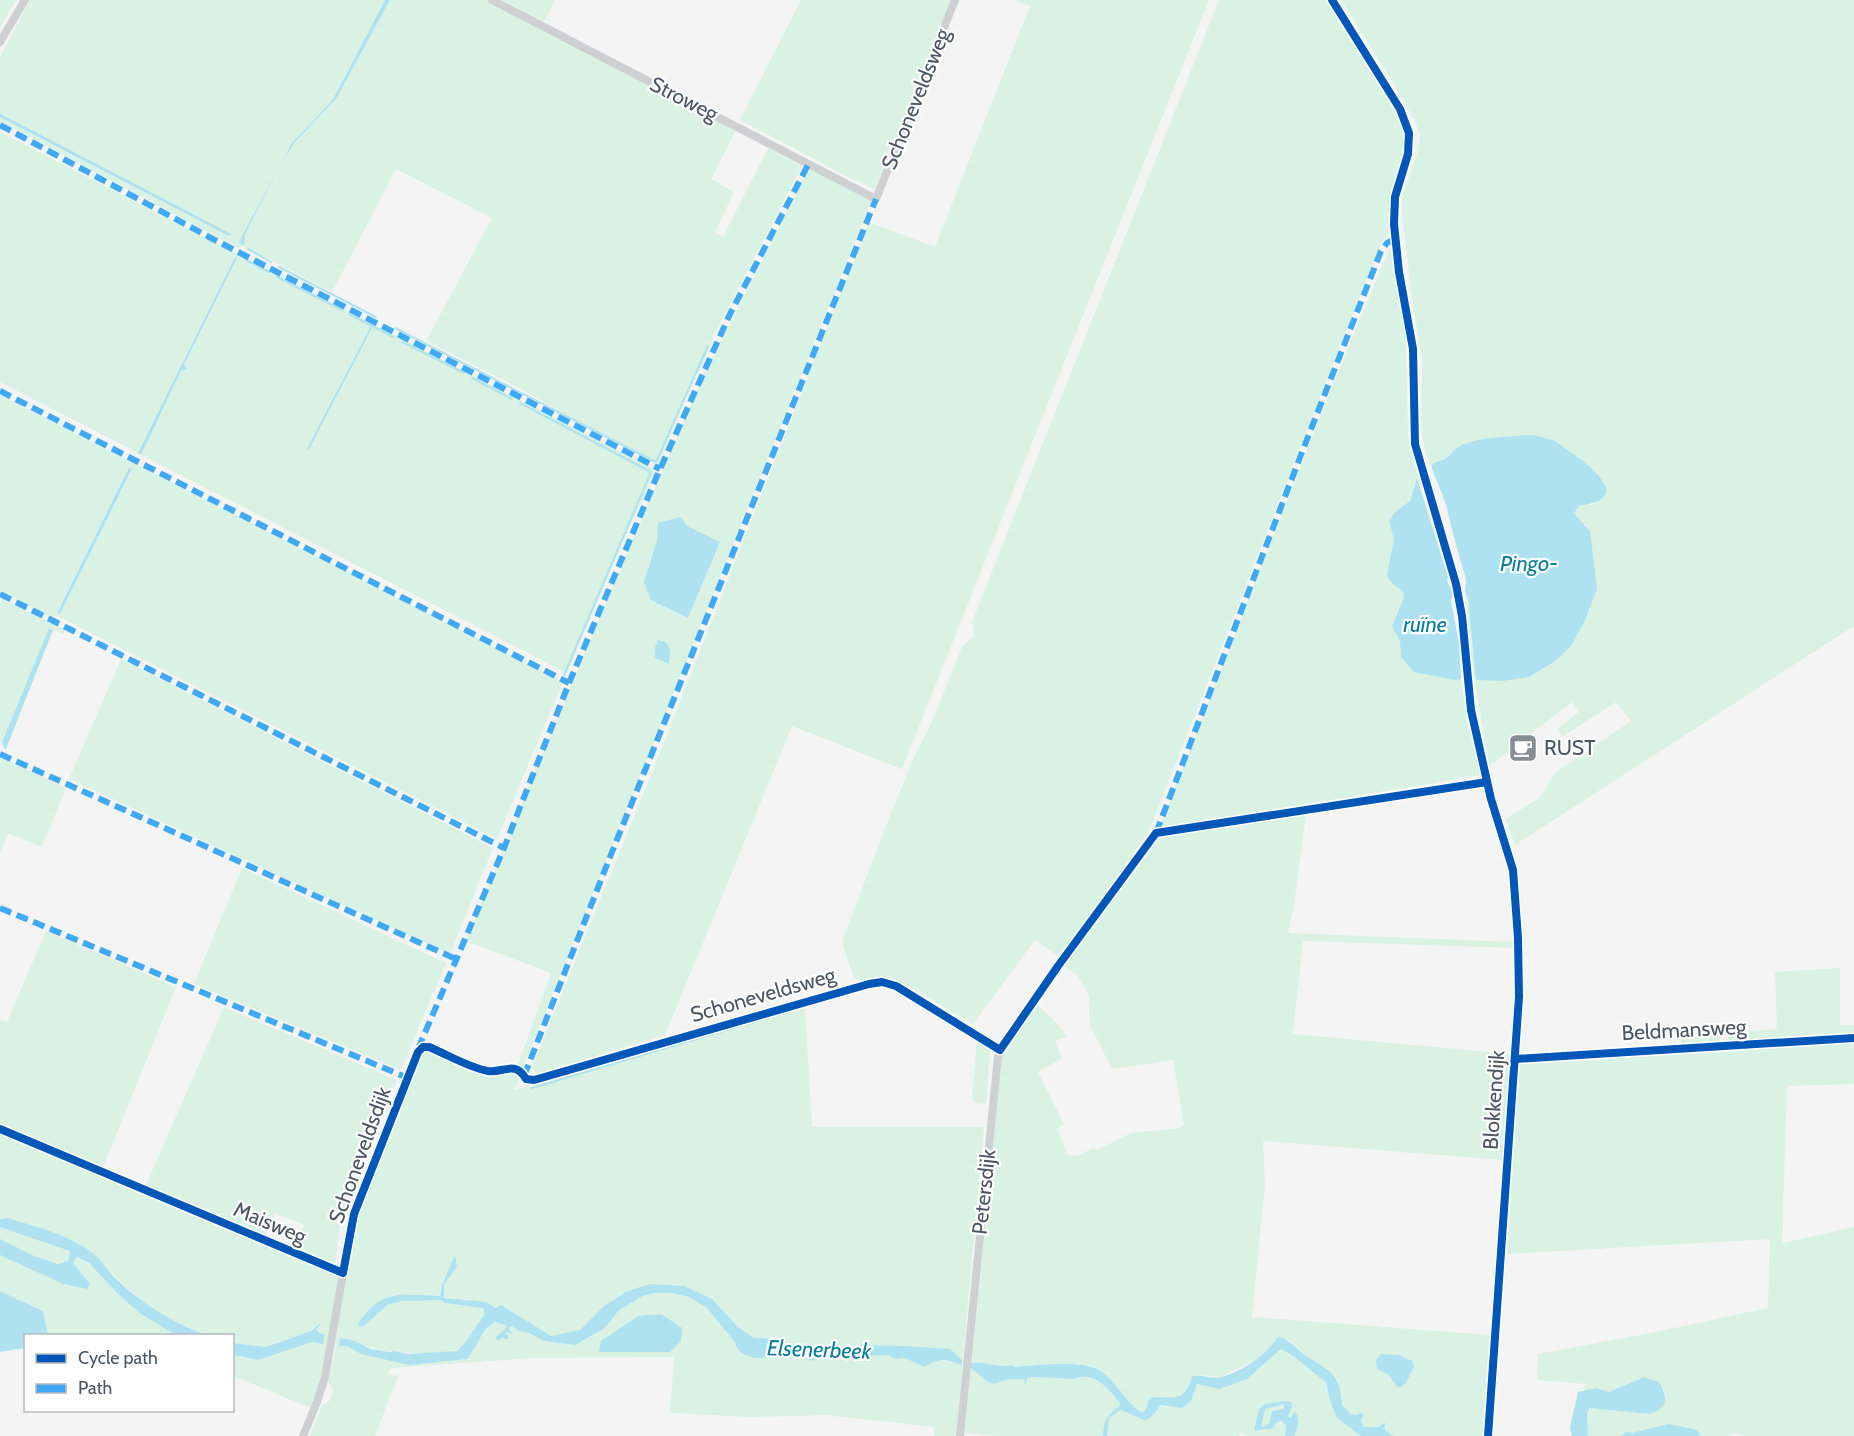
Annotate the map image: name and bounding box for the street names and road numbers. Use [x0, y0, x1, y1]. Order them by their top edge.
street label: Schoneveldsweg [876, 24, 955, 173]
street label: Stroweg [646, 71, 723, 127]
street label: Schoneveldsweg [688, 962, 839, 1027]
street label: Beldmansweg [1621, 1014, 1748, 1045]
street label: Blokkendijk [1478, 1049, 1510, 1151]
street label: Schoneveldsdijk [323, 1083, 397, 1227]
street label: Petersdijk [967, 1148, 1001, 1236]
street label: Maisweg [230, 1196, 311, 1249]

